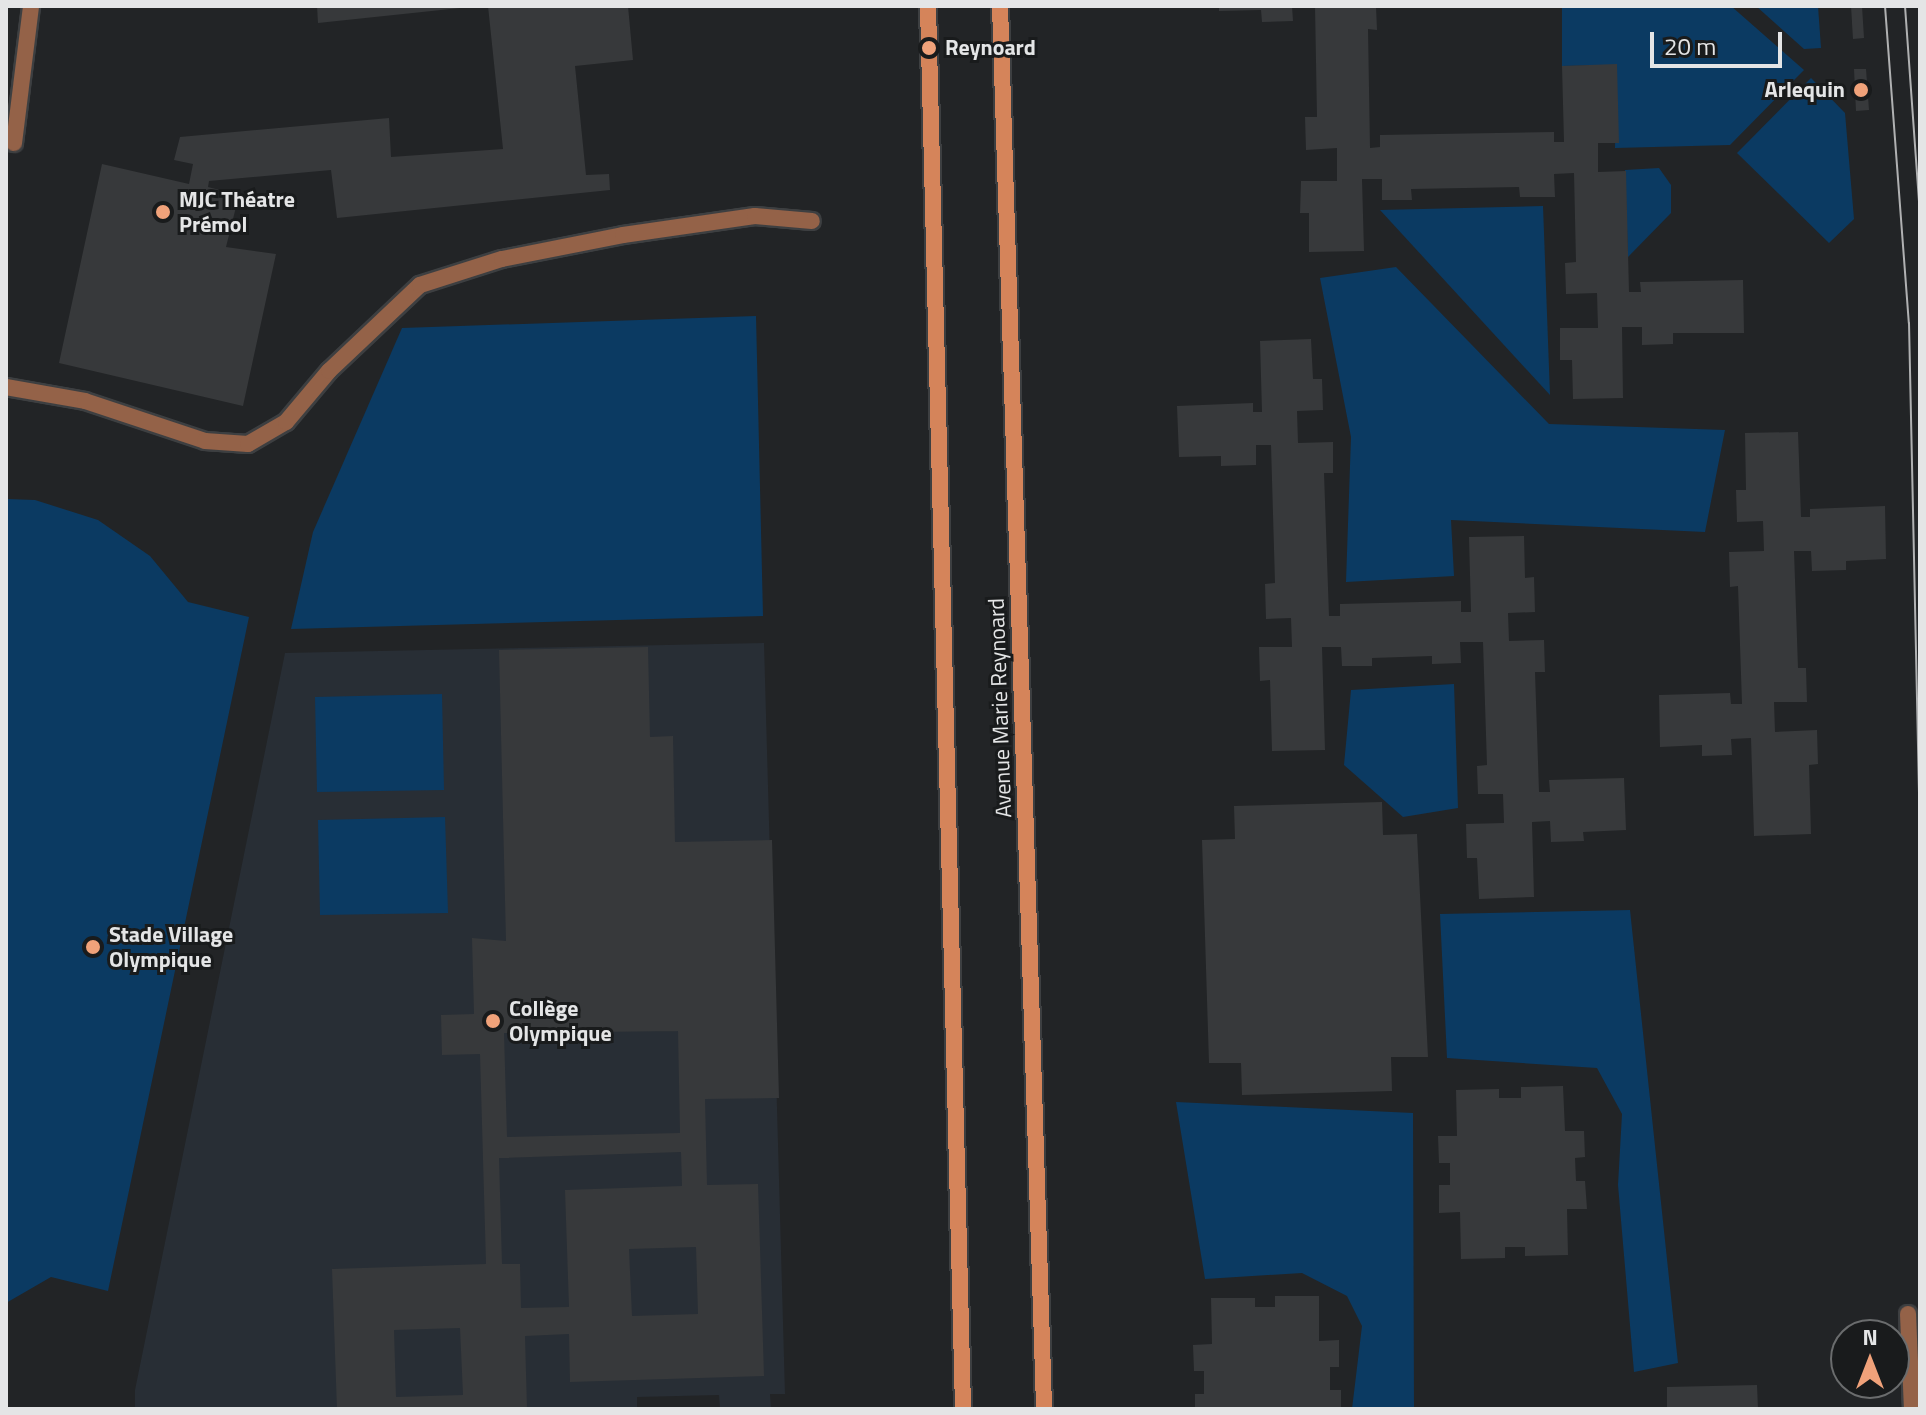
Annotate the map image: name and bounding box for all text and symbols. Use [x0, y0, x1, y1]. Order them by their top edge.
scale bar [1654, 16, 1786, 66]
text: 20 m [1664, 28, 1716, 64]
place label: Reynoard [945, 35, 1036, 61]
marker: Reynoard [920, 39, 938, 57]
place label: Arlequin [1764, 77, 1845, 103]
marker: Arlequin [1852, 81, 1870, 99]
place label: MJC Théatre Prémol [179, 186, 295, 238]
marker: MJC Théatre Prémol [154, 203, 172, 221]
street label: Avenue Marie Reynoard [983, 598, 1017, 818]
place label: Stade Village Olympique [109, 921, 233, 972]
marker: Stade Village Olympique [84, 938, 102, 956]
place label: Collège Olympique [509, 995, 612, 1046]
marker: Collège Olympique [484, 1012, 502, 1030]
north arrow [1830, 1319, 1910, 1399]
text: N [1862, 1320, 1878, 1354]

